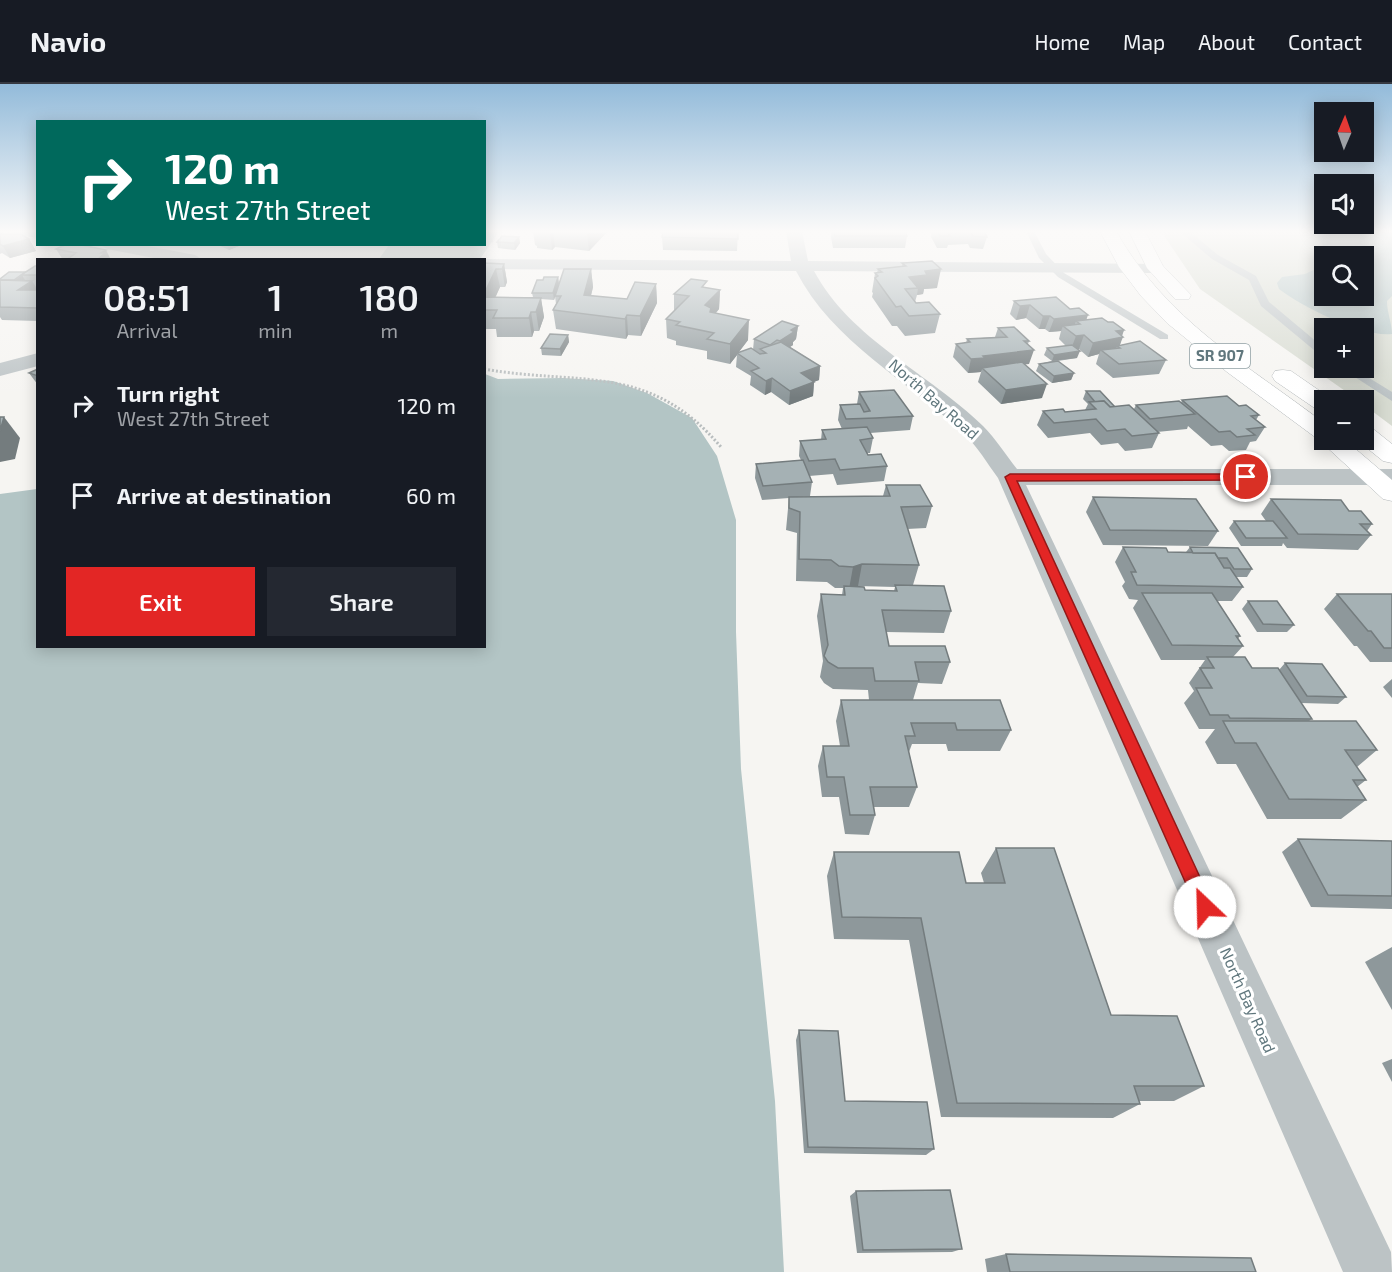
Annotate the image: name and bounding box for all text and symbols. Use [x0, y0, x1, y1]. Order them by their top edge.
text: Navio [30, 24, 106, 58]
text: Home [1034, 29, 1090, 54]
text: Map [1123, 29, 1165, 54]
text: About [1198, 29, 1255, 54]
text: Contact [1288, 29, 1362, 54]
north arrow [1314, 102, 1374, 162]
map controls [1314, 102, 1374, 450]
text: 120 m [165, 142, 280, 192]
icon: right [66, 144, 144, 222]
button: sound [1314, 174, 1374, 234]
text: West 27th Street [165, 193, 371, 225]
button: search [1314, 246, 1374, 306]
text: 08:51 [103, 275, 191, 318]
text: 1 [268, 275, 283, 318]
text: 180 [359, 275, 419, 318]
text: Arrival [117, 318, 178, 342]
text: min [258, 318, 292, 342]
text: m [380, 318, 398, 342]
button: + [1314, 318, 1374, 378]
road number: SR 907 [1190, 344, 1250, 368]
street label: North Bay Road [885, 354, 983, 443]
text: Turn right [117, 380, 219, 406]
icon: right [66, 389, 99, 422]
button: − [1314, 390, 1374, 450]
text: 120 m [397, 392, 456, 418]
text: West 27th Street [117, 406, 269, 430]
pin [1220, 451, 1271, 502]
icon: arrive [1229, 460, 1262, 493]
icon: arrive [66, 479, 99, 512]
text: Arrive at destination [117, 482, 331, 508]
text: 60 m [406, 482, 456, 508]
button: Exit [66, 567, 255, 636]
button: Share [267, 567, 456, 636]
position arrow [1173, 875, 1237, 939]
street label: North Bay Road [1217, 944, 1280, 1055]

